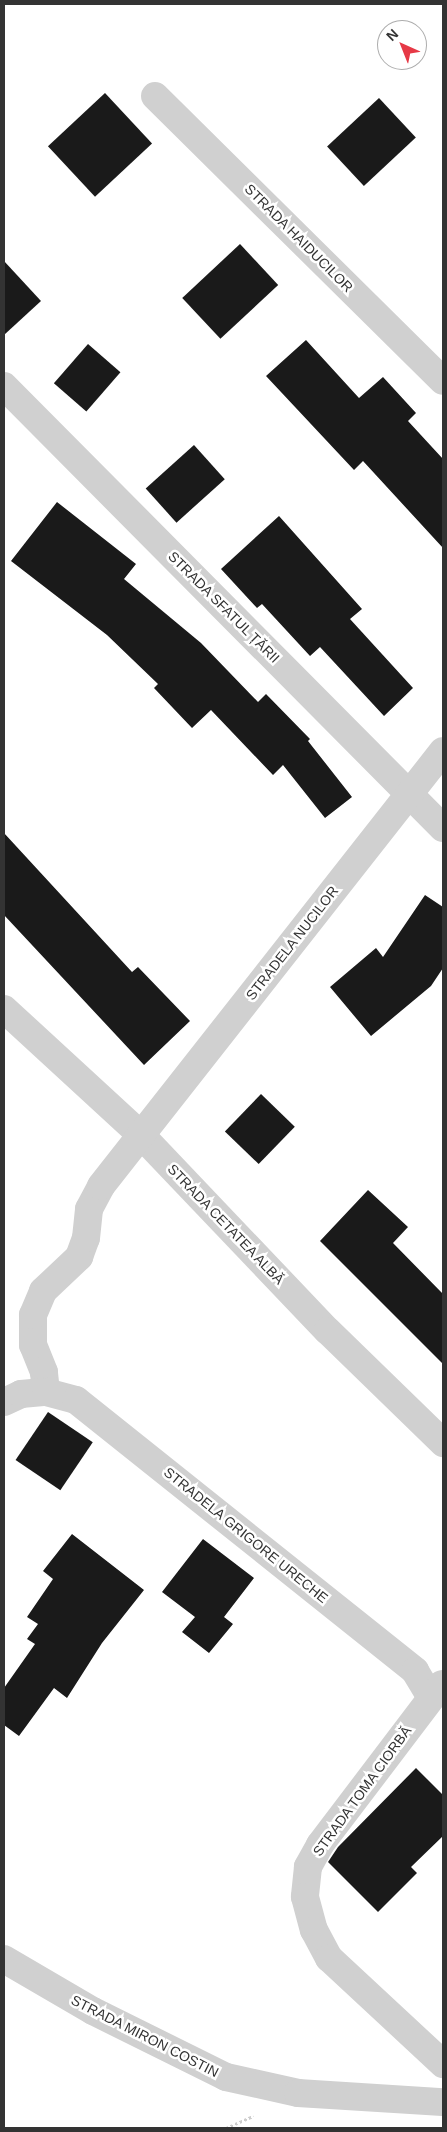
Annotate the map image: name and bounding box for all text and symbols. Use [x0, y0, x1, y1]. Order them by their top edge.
north arrow [377, 20, 427, 70]
text: N [383, 26, 401, 44]
street label: STRADA HAIDUCILOR [241, 180, 357, 296]
street label: STRADA SFATUL ȚĂRII [164, 547, 284, 667]
street label: STRADELA NUCILOR [242, 882, 342, 1004]
street label: STRADA CETATEA ALBĂ [163, 1160, 289, 1288]
street label: STRADELA GRIGORE URECHE [160, 1463, 332, 1607]
street label: STRADA TOMA CIORBĂ [309, 1722, 415, 1860]
street label: STRADA MIRON COSTIN [68, 1991, 222, 2081]

